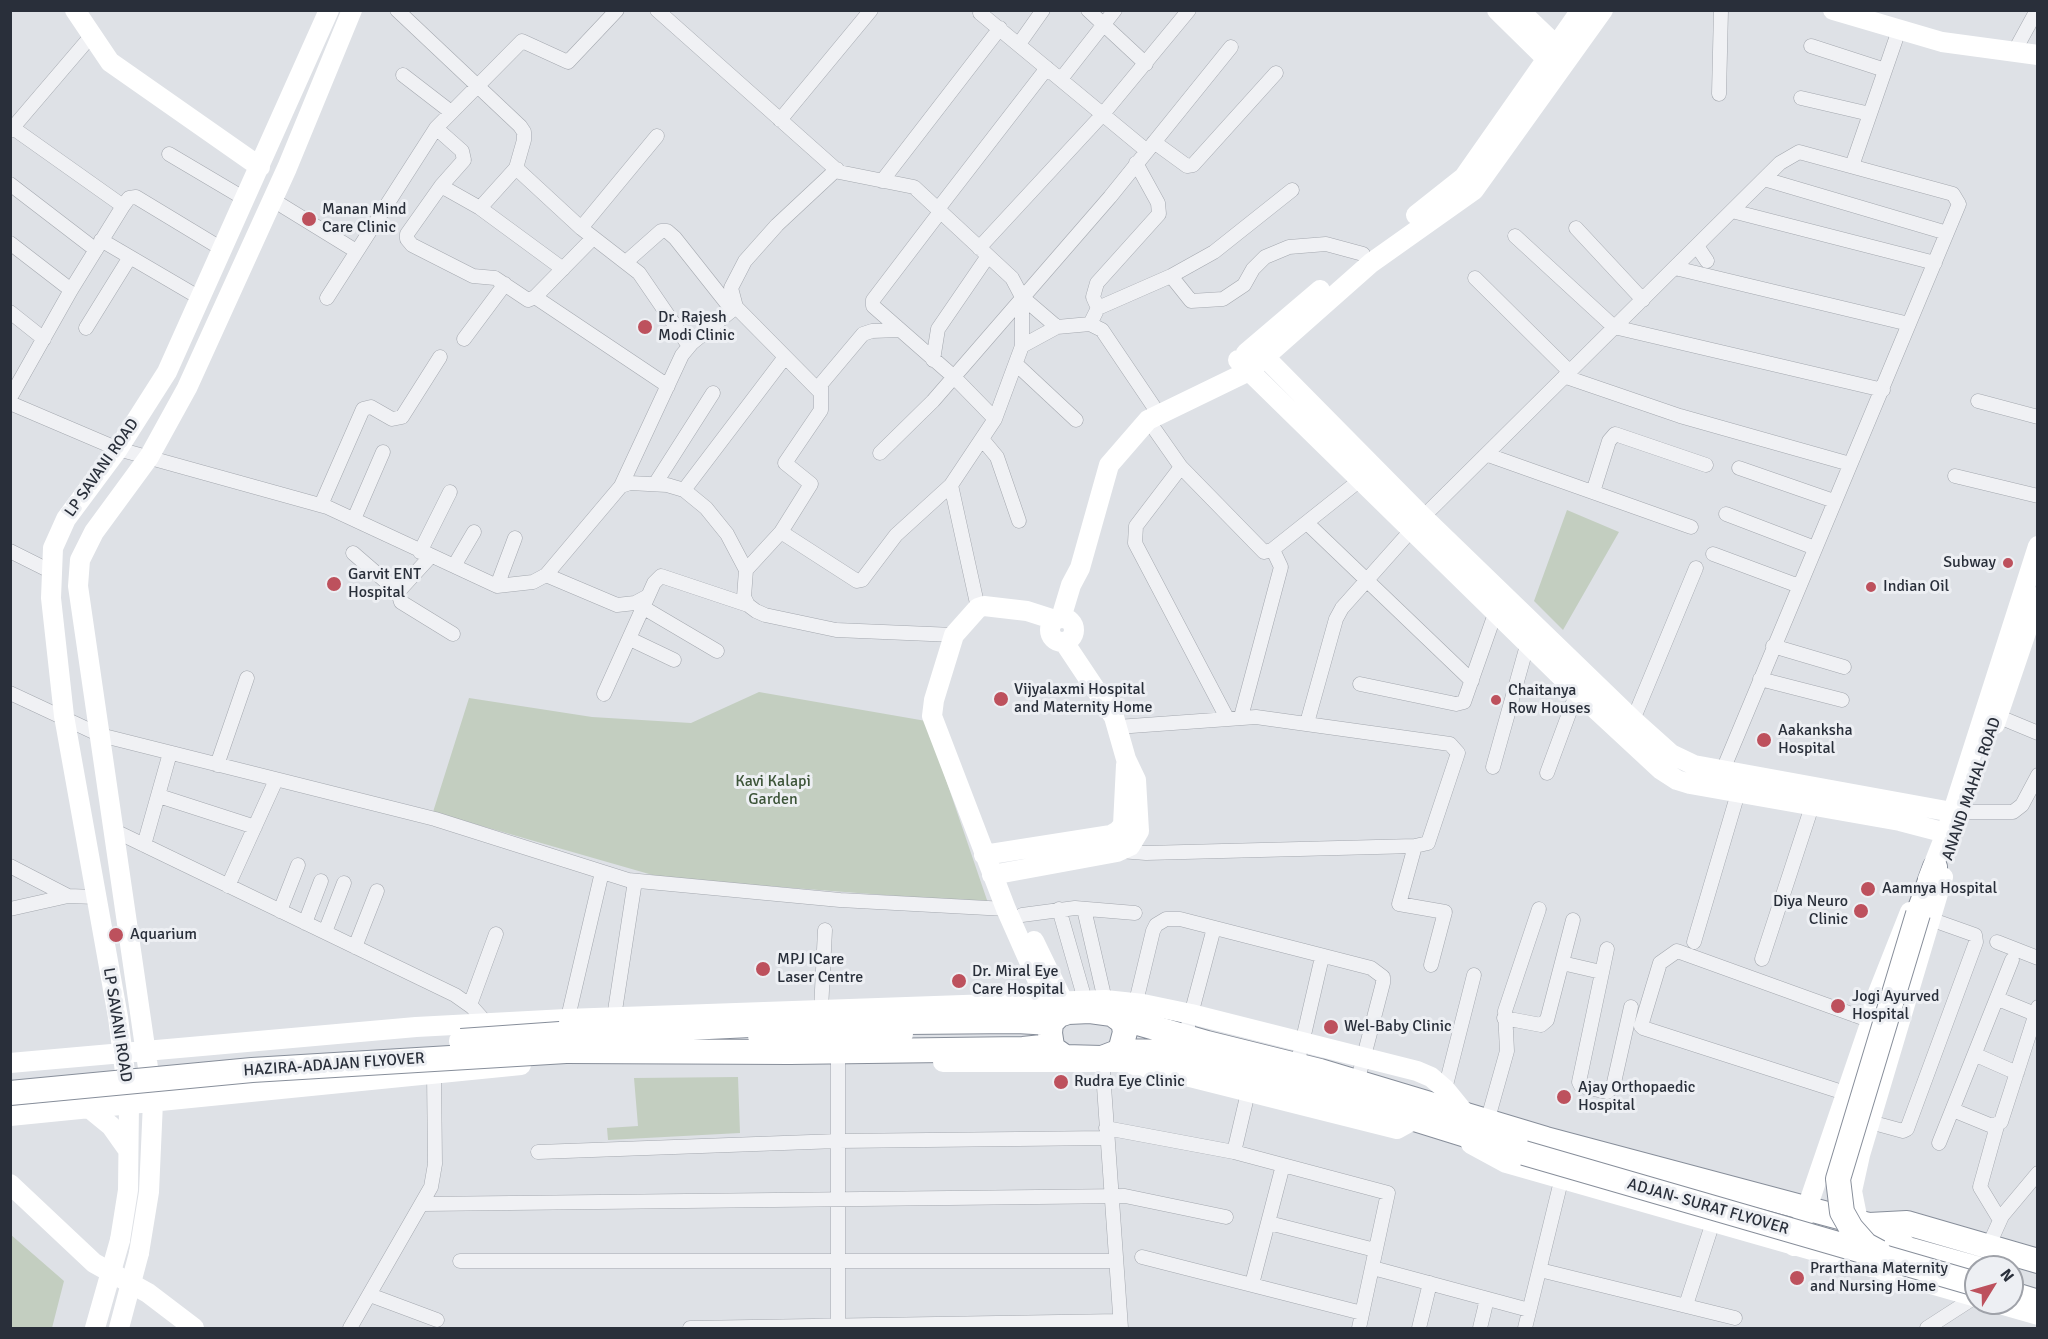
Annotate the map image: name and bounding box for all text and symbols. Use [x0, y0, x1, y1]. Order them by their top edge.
place label: Manan Mind Care Clinic [322, 200, 407, 238]
marker: Manan Mind Care Clinic [300, 210, 318, 228]
place label: Dr. Rajesh Modi Clinic [658, 308, 735, 346]
marker: Dr. Rajesh Modi Clinic [636, 318, 654, 336]
street label: LP SAVANI ROAD [61, 415, 143, 521]
place label: Subway [1943, 553, 1996, 573]
marker: Subway [2001, 556, 2015, 570]
place label: Garvit ENT Hospital [348, 565, 421, 603]
marker: Garvit ENT Hospital [325, 575, 343, 593]
place label: Indian Oil [1883, 577, 1949, 597]
marker: Indian Oil [1864, 580, 1878, 594]
place label: Vijyalaxmi Hospital and Maternity Home [1014, 680, 1153, 718]
place label: Chaitanya Row Houses [1508, 681, 1591, 719]
marker: Vijyalaxmi Hospital and Maternity Home [992, 690, 1010, 708]
marker: Chaitanya Row Houses [1489, 693, 1503, 707]
street label: ANAND MAHAL ROAD [1938, 715, 2006, 863]
place label: Aakanksha Hospital [1778, 721, 1853, 759]
marker: Aakanksha Hospital [1755, 731, 1773, 749]
park label: Kavi Kalapi Garden [735, 772, 811, 810]
place label: Aamnya Hospital [1882, 879, 1997, 899]
marker: Aamnya Hospital [1859, 880, 1877, 898]
place label: Diya Neuro Clinic [1773, 892, 1848, 930]
marker: Diya Neuro Clinic [1852, 902, 1870, 920]
place label: Aquarium [130, 925, 197, 945]
marker: Aquarium [107, 926, 125, 944]
place label: MPJ ICare Laser Centre [777, 950, 863, 988]
marker: MPJ ICare Laser Centre [754, 960, 772, 978]
place label: Dr. Miral Eye Care Hospital [972, 962, 1064, 1000]
street label: LP SAVANI ROAD [98, 966, 136, 1084]
marker: Dr. Miral Eye Care Hospital [950, 972, 968, 990]
place label: Jogi Ayurved Hospital [1852, 987, 1939, 1025]
marker: Jogi Ayurved Hospital [1829, 997, 1847, 1015]
place label: Wel-Baby Clinic [1344, 1017, 1452, 1037]
marker: Wel-Baby Clinic [1322, 1018, 1340, 1036]
street label: HAZIRA-ADAJAN FLYOVER [243, 1049, 425, 1081]
place label: Rudra Eye Clinic [1074, 1072, 1185, 1092]
marker: Rudra Eye Clinic [1052, 1073, 1070, 1091]
place label: Ajay Orthopaedic Hospital [1578, 1078, 1695, 1116]
marker: Ajay Orthopaedic Hospital [1555, 1088, 1573, 1106]
street label: ADJAN- SURAT FLYOVER [1625, 1175, 1791, 1239]
north arrow [1964, 1255, 2024, 1315]
place label: Prarthana Maternity and Nursing Home [1810, 1259, 1948, 1297]
text: N [1995, 1265, 2018, 1286]
marker: Prarthana Maternity and Nursing Home [1788, 1269, 1806, 1287]

